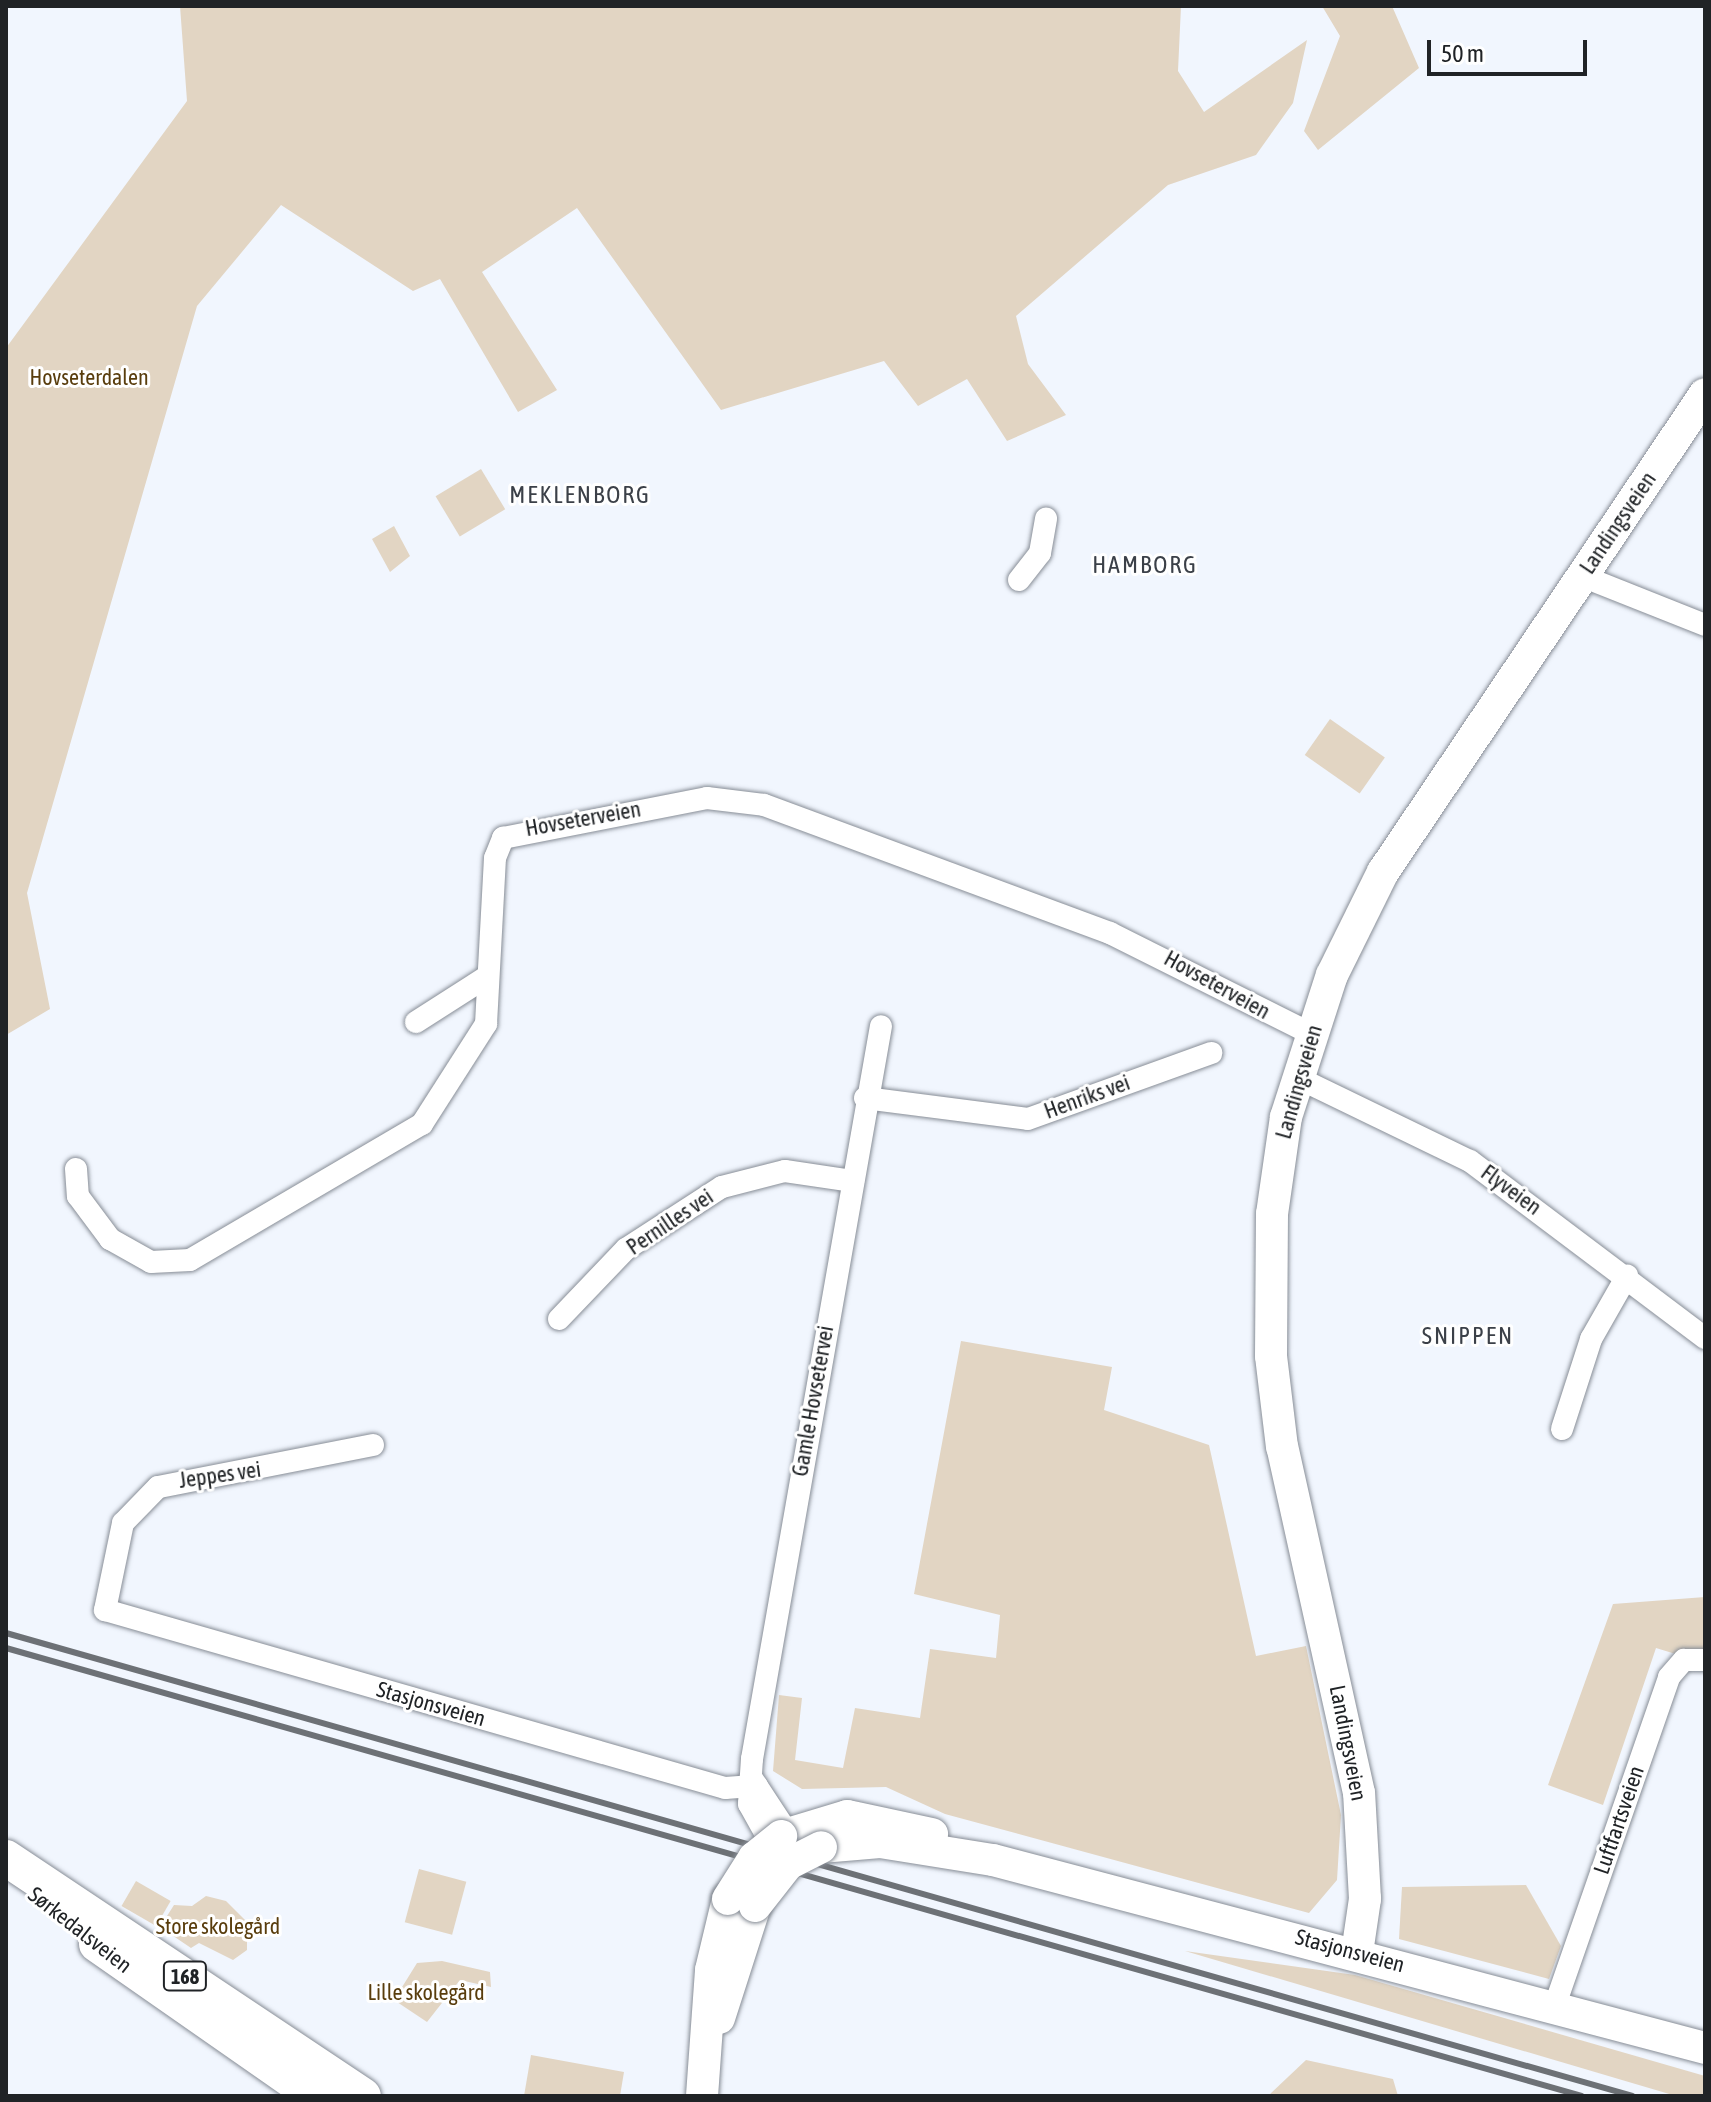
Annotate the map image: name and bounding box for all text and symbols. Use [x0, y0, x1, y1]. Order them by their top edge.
scale bar [1431, 24, 1591, 74]
text: 50 m [1441, 40, 1484, 67]
park label: Hovseterdalen [29, 365, 149, 391]
street label: Landingsveien [1574, 467, 1662, 579]
district label: MEKLENBORG [509, 481, 651, 509]
district label: HAMBORG [1092, 551, 1198, 579]
street label: Hovseterveien [523, 796, 643, 842]
street label: Hovseterveien [1159, 945, 1275, 1025]
street label: Landingsveien [1270, 1022, 1328, 1142]
street label: Henriks vei [1041, 1069, 1133, 1125]
street label: Flyveien [1476, 1159, 1546, 1221]
street label: Pernilles vei [622, 1183, 718, 1261]
district label: SNIPPEN [1422, 1322, 1514, 1350]
street label: Gamle Hovsetervei [787, 1324, 839, 1478]
street label: Jeppes vei [177, 1456, 263, 1494]
street label: Stasjonsveien [374, 1676, 488, 1732]
street label: Landingsveien [1324, 1683, 1372, 1803]
street label: Luftfartsveien [1588, 1762, 1650, 1878]
street label: Sørkedalsveien [23, 1881, 137, 1979]
park label: Store skolegård [156, 1914, 280, 1940]
street label: Stasjonsveien [1293, 1924, 1407, 1978]
road number: 168 [161, 1960, 209, 1992]
park label: Lille skolegård [367, 1980, 485, 2006]

